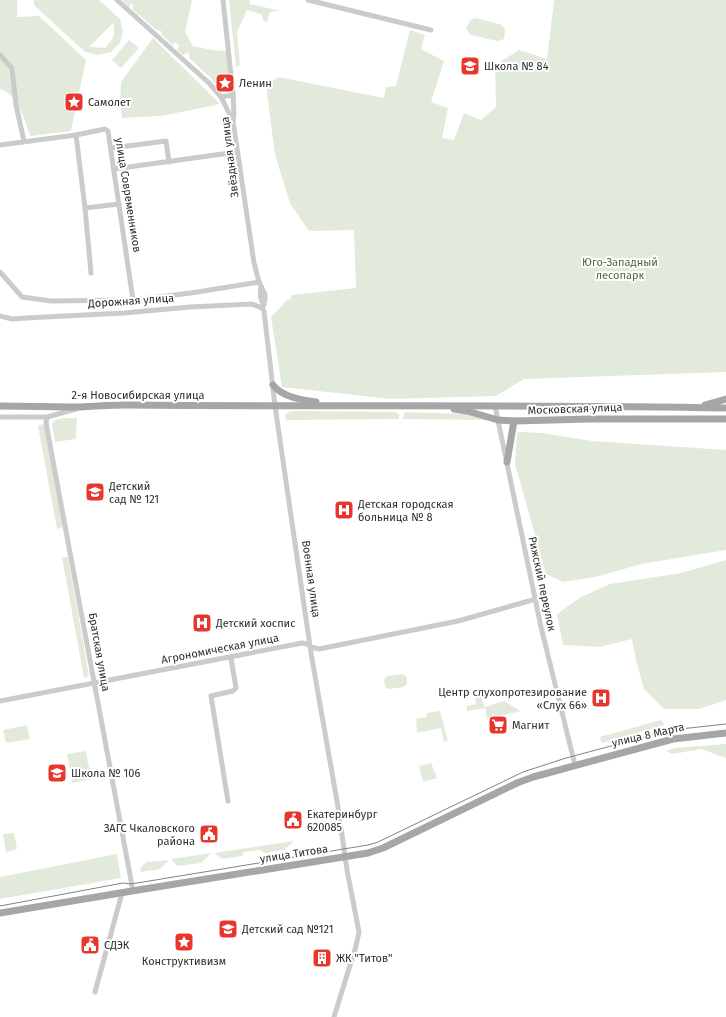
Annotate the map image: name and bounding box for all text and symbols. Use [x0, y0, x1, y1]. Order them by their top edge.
school or university icon: Школа № 84 [459, 55, 481, 77]
place label: Школа № 84 [484, 60, 549, 73]
place icon: Ленин [214, 72, 236, 94]
place label: Ленин [239, 77, 272, 90]
place icon: Самолет [63, 91, 85, 113]
place label: Самолет [88, 96, 131, 109]
street label: Звёздная улица [219, 116, 241, 198]
street label: улица Современников [113, 137, 143, 253]
park label: Юго-Западный лесопарк [582, 256, 658, 282]
street label: Дорожная улица [87, 292, 174, 311]
street label: 2-я Новосибирская улица [72, 389, 204, 402]
street label: Московская улица [527, 401, 623, 417]
place label: Детский сад № 121 [108, 480, 159, 506]
school or university icon: Детский сад № 121 [84, 481, 106, 503]
place label: Детская городская больница № 8 [357, 498, 454, 524]
hospital icon: Детская городская больница № 8 [333, 499, 355, 521]
street label: Рижский переулок [526, 535, 558, 633]
street label: Военная улица [299, 540, 323, 618]
street label: Братская улица [86, 612, 112, 692]
hospital icon: Детский хоспис [191, 612, 213, 634]
place label: Детский хоспис [215, 617, 295, 630]
street label: Агрономическая улица [160, 631, 280, 667]
place label: Центр слухопротезирование «Слух 66» [438, 686, 587, 712]
hospital icon: Центр слухопротезирование «Слух 66» [590, 687, 612, 709]
supermarket icon: Магнит [487, 714, 509, 736]
place label: Магнит [512, 719, 549, 732]
street label: улица 8 Марта [611, 720, 685, 750]
school or university icon: Школа № 106 [46, 762, 68, 784]
place label: Школа № 106 [71, 767, 140, 780]
place label: Екатеринбург 620085 [307, 808, 378, 834]
public building icon: Екатеринбург 620085 [282, 809, 304, 831]
place label: ЗАГС Чкаловского района [104, 822, 195, 848]
public building icon: ЗАГС Чкаловского района [198, 823, 220, 845]
street label: улица Титова [259, 842, 329, 866]
school or university icon: Детский сад №121 [217, 918, 239, 940]
place label: Детский сад №121 [241, 923, 333, 936]
place icon: Конструктивизм [173, 931, 195, 953]
public building icon: СДЭК [79, 934, 101, 956]
place label: СДЭК [104, 939, 130, 952]
building icon: ЖК "Титов" [311, 947, 333, 969]
place label: ЖК "Титов" [336, 952, 392, 965]
place label: Конструктивизм [142, 955, 226, 968]

